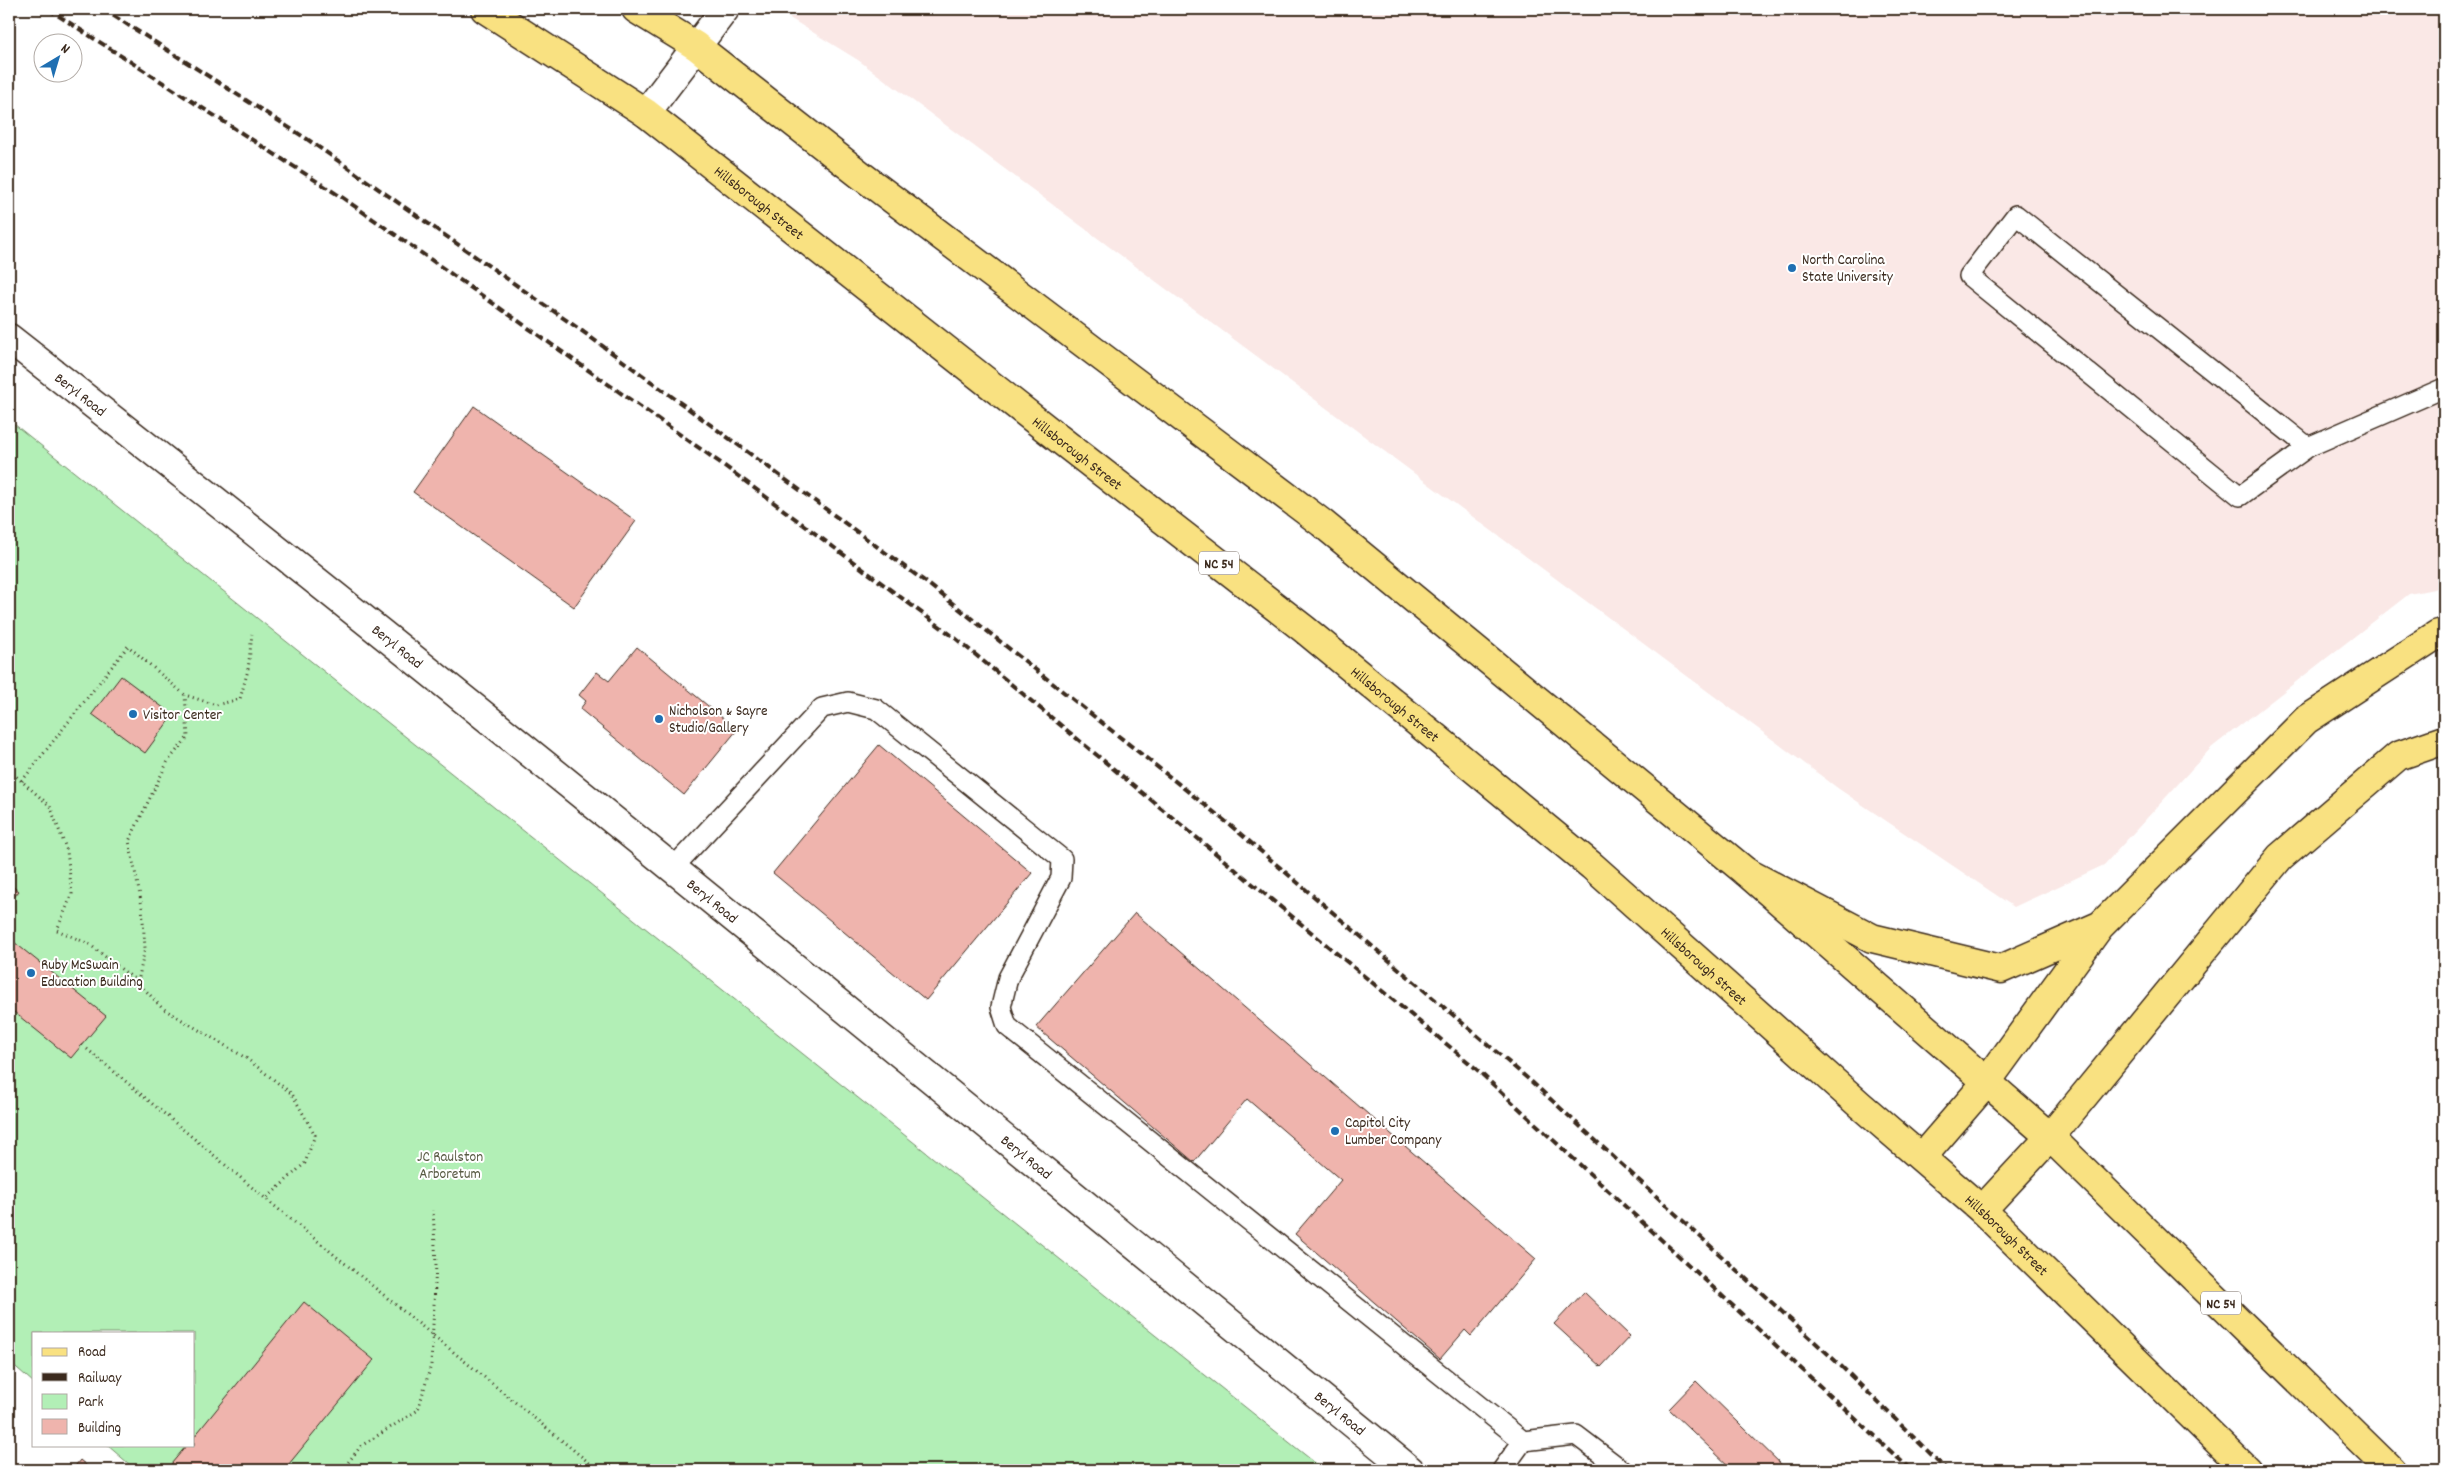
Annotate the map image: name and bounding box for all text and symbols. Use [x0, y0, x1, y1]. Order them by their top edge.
north arrow [32, 32, 82, 82]
text: N [56, 39, 74, 59]
street label: Hillsborough Street [708, 161, 808, 247]
place label: North Carolina State University [1802, 250, 1894, 289]
marker: North Carolina State University [1786, 262, 1798, 274]
street label: Beryl Road [49, 368, 110, 423]
street label: Hillsborough Street [1026, 412, 1126, 497]
road number: NC 54 [1199, 552, 1239, 574]
street label: Beryl Road [366, 620, 427, 675]
street label: Hillsborough Street [1345, 662, 1443, 749]
place label: Nicholson & Sayre Studio/Gallery [669, 701, 768, 740]
place label: Visitor Center [143, 705, 222, 727]
marker: Visitor Center [127, 708, 139, 720]
marker: Nicholson & Sayre Studio/Gallery [653, 713, 665, 725]
street label: Beryl Road [681, 875, 742, 930]
street label: Hillsborough Street [1655, 923, 1751, 1012]
place label: Ruby McSwain Education Building [41, 955, 143, 994]
marker: Ruby McSwain Education Building [25, 967, 37, 979]
place label: Capitol City Lumber Company [1345, 1113, 1442, 1152]
marker: Capitol City Lumber Company [1329, 1125, 1341, 1137]
street label: Beryl Road [995, 1131, 1056, 1186]
park label: JC Raulston Arboretum [417, 1147, 483, 1186]
street label: Hillsborough Street [1959, 1190, 2053, 1282]
road number: NC 54 [2201, 1292, 2241, 1315]
legend [32, 1332, 195, 1446]
text: Road [78, 1342, 106, 1364]
text: Railway [78, 1368, 122, 1390]
street label: Beryl Road [1308, 1387, 1369, 1442]
text: Park [78, 1392, 104, 1414]
text: Building [78, 1418, 121, 1440]

